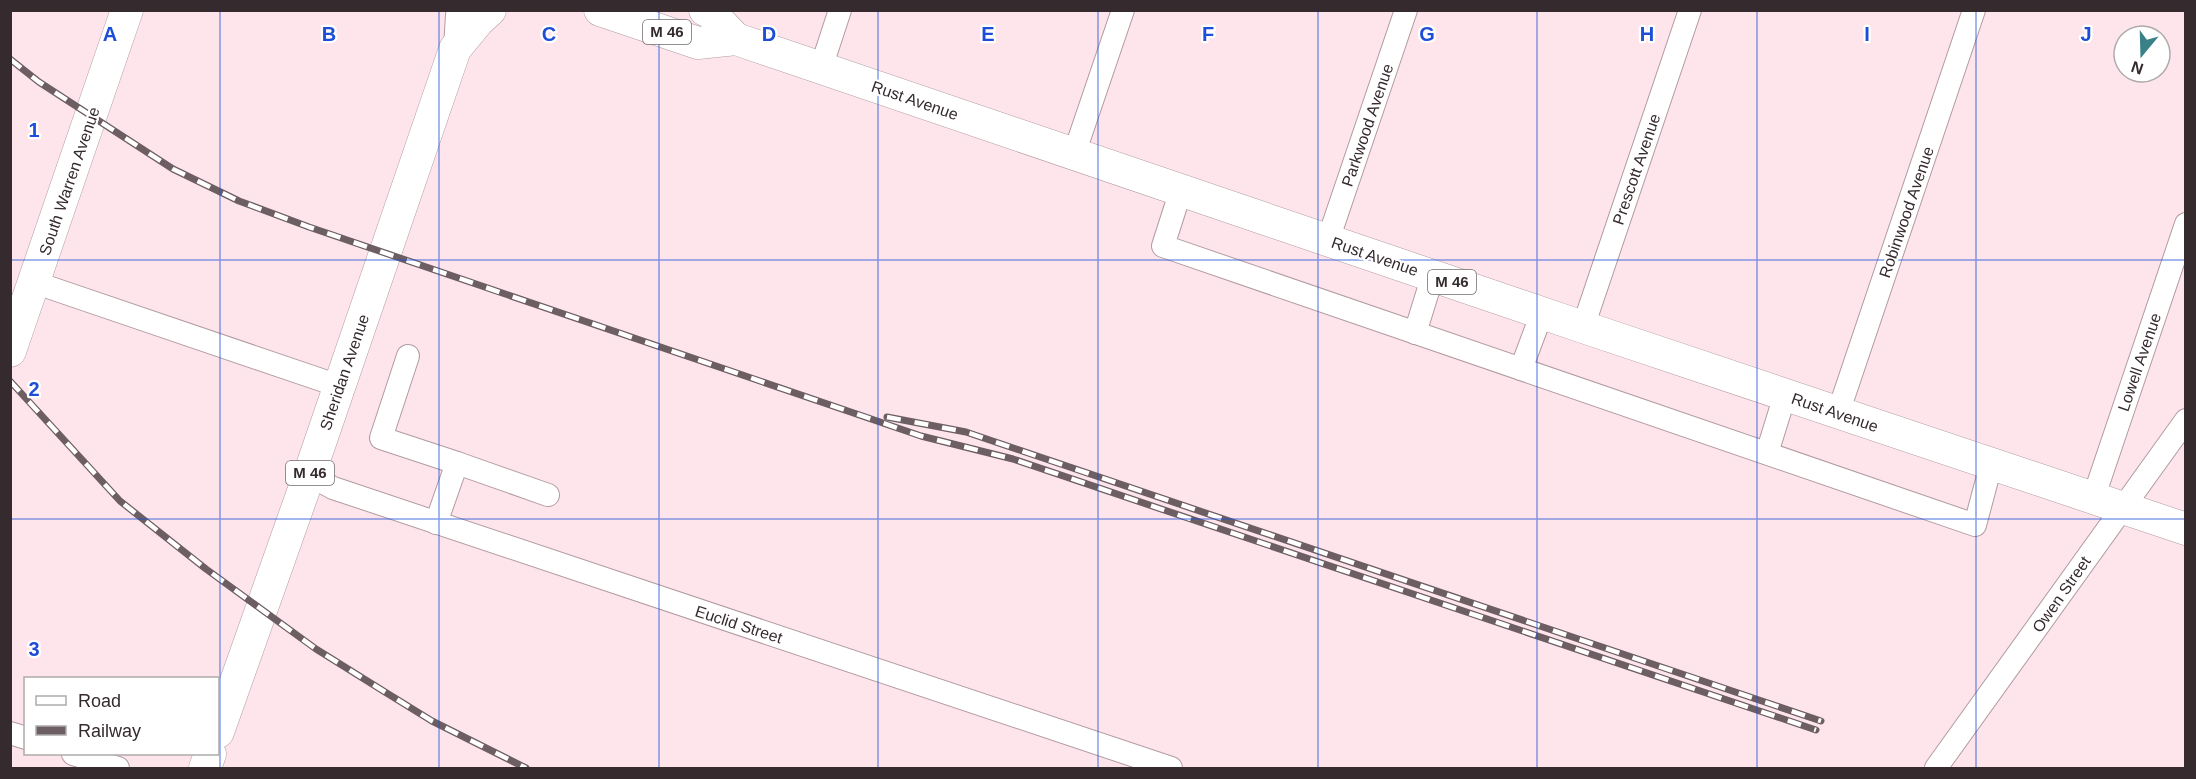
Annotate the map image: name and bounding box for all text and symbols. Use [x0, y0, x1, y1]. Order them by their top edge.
road number: M 46 [643, 20, 691, 44]
text: A [103, 23, 117, 45]
text: B [322, 23, 336, 45]
text: C [542, 23, 556, 45]
text: D [762, 23, 776, 45]
text: E [981, 23, 995, 45]
text: F [1202, 23, 1214, 45]
text: G [1419, 23, 1435, 45]
text: H [1640, 23, 1654, 45]
text: I [1864, 23, 1870, 45]
text: J [2080, 23, 2092, 45]
north arrow [2112, 24, 2172, 84]
text: N [2129, 58, 2146, 78]
street label: Parkwood Avenue [1338, 61, 1396, 189]
street label: Rust Avenue [869, 78, 960, 123]
street label: South Warren Avenue [36, 105, 103, 258]
street label: Prescott Avenue [1610, 111, 1663, 227]
text: 1 [28, 119, 40, 141]
street label: Robinwood Avenue [1876, 144, 1937, 280]
street label: Rust Avenue [1329, 234, 1420, 279]
road number: M 46 [1428, 270, 1476, 294]
street label: Lowell Avenue [2115, 311, 2164, 414]
street label: Sheridan Avenue [317, 312, 372, 432]
text: 2 [28, 378, 40, 400]
street label: Rust Avenue [1789, 390, 1880, 435]
road number: M 46 [286, 461, 334, 485]
street label: Owen Street [2029, 553, 2094, 636]
street label: Euclid Street [693, 602, 785, 647]
text: 3 [28, 638, 40, 660]
legend [24, 677, 219, 755]
text: Road [78, 691, 121, 711]
text: Railway [78, 721, 141, 741]

